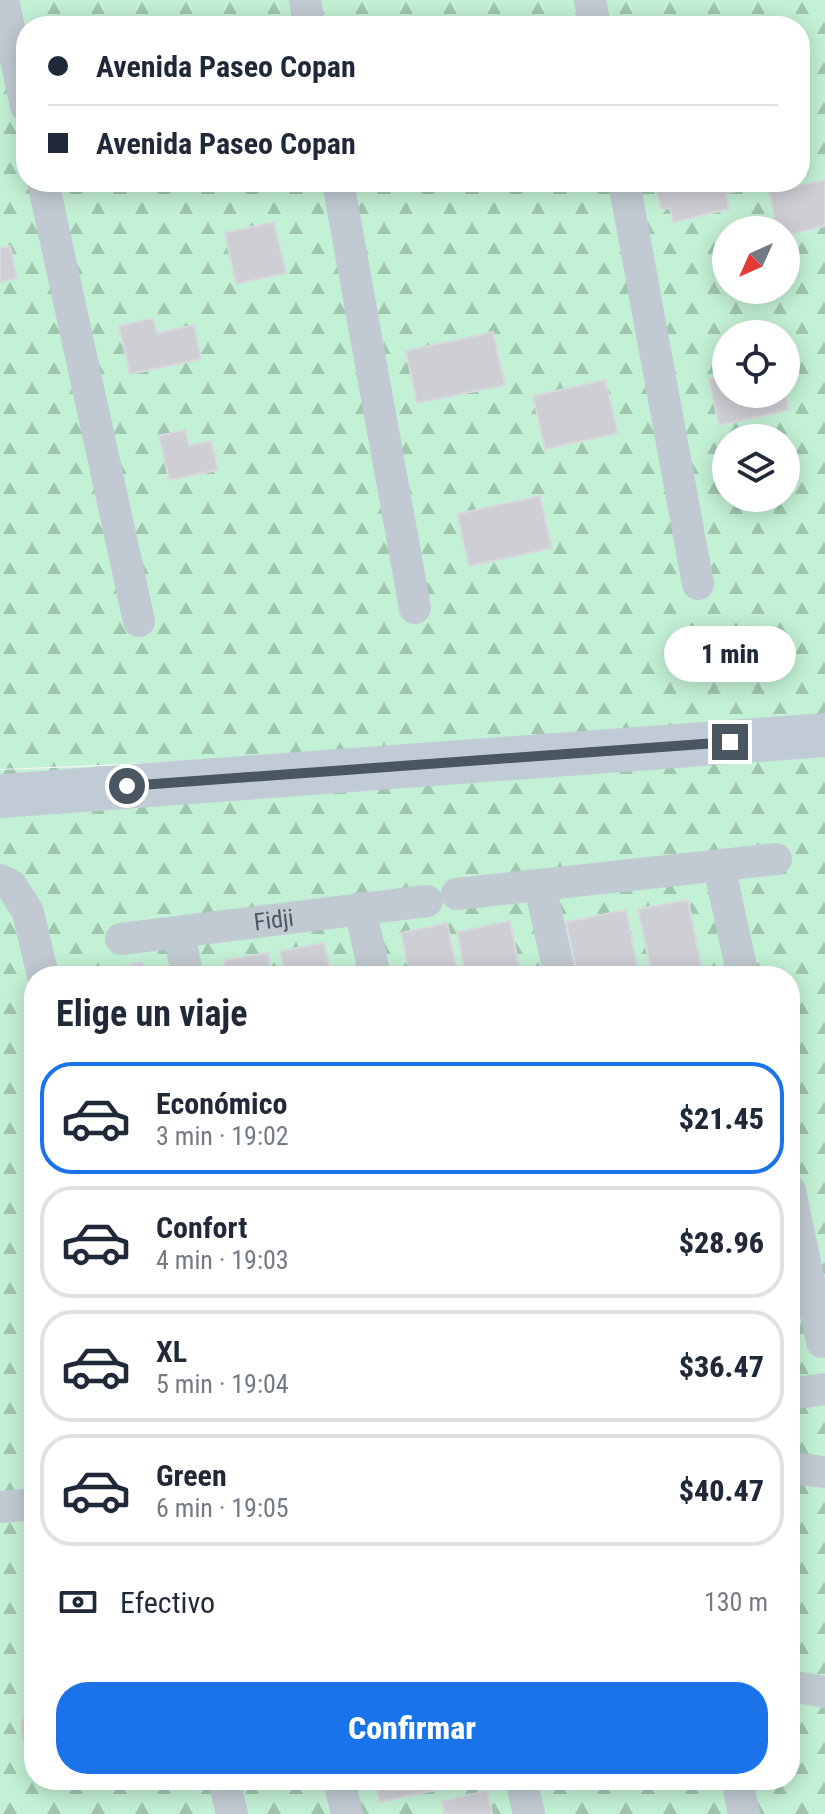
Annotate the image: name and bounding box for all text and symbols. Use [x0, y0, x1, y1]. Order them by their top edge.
text: Avenida Paseo Copan [96, 49, 356, 84]
text: Avenida Paseo Copan [96, 126, 356, 161]
north arrow [712, 216, 800, 304]
map controls [712, 216, 800, 512]
button: locate [712, 320, 800, 408]
button: layers [712, 424, 800, 512]
callout: 1 min [664, 626, 796, 682]
text: 1 min [701, 639, 759, 669]
route end [712, 724, 748, 760]
route start [109, 768, 145, 804]
street label: Fidji [252, 904, 295, 936]
text: Elige un viaje [56, 993, 247, 1035]
icon: car [60, 1082, 132, 1154]
text: Económico [156, 1086, 287, 1121]
text: $21.45 [679, 1101, 764, 1136]
text: 3 min · 19:02 [156, 1121, 289, 1151]
icon: car [60, 1206, 132, 1278]
text: Confort [156, 1210, 247, 1245]
text: $28.96 [679, 1225, 764, 1260]
text: 4 min · 19:03 [156, 1245, 289, 1275]
icon: car [60, 1330, 132, 1402]
text: XL [156, 1334, 187, 1369]
text: $36.47 [679, 1349, 764, 1384]
text: 5 min · 19:04 [156, 1369, 289, 1399]
icon: car [60, 1454, 132, 1526]
text: Green [156, 1458, 227, 1493]
text: $40.47 [679, 1473, 764, 1508]
text: 6 min · 19:05 [156, 1493, 289, 1523]
icon: cash [56, 1580, 100, 1624]
text: Efectivo [120, 1585, 215, 1620]
text: 130 m [704, 1587, 768, 1617]
button: Confirmar [56, 1682, 768, 1774]

